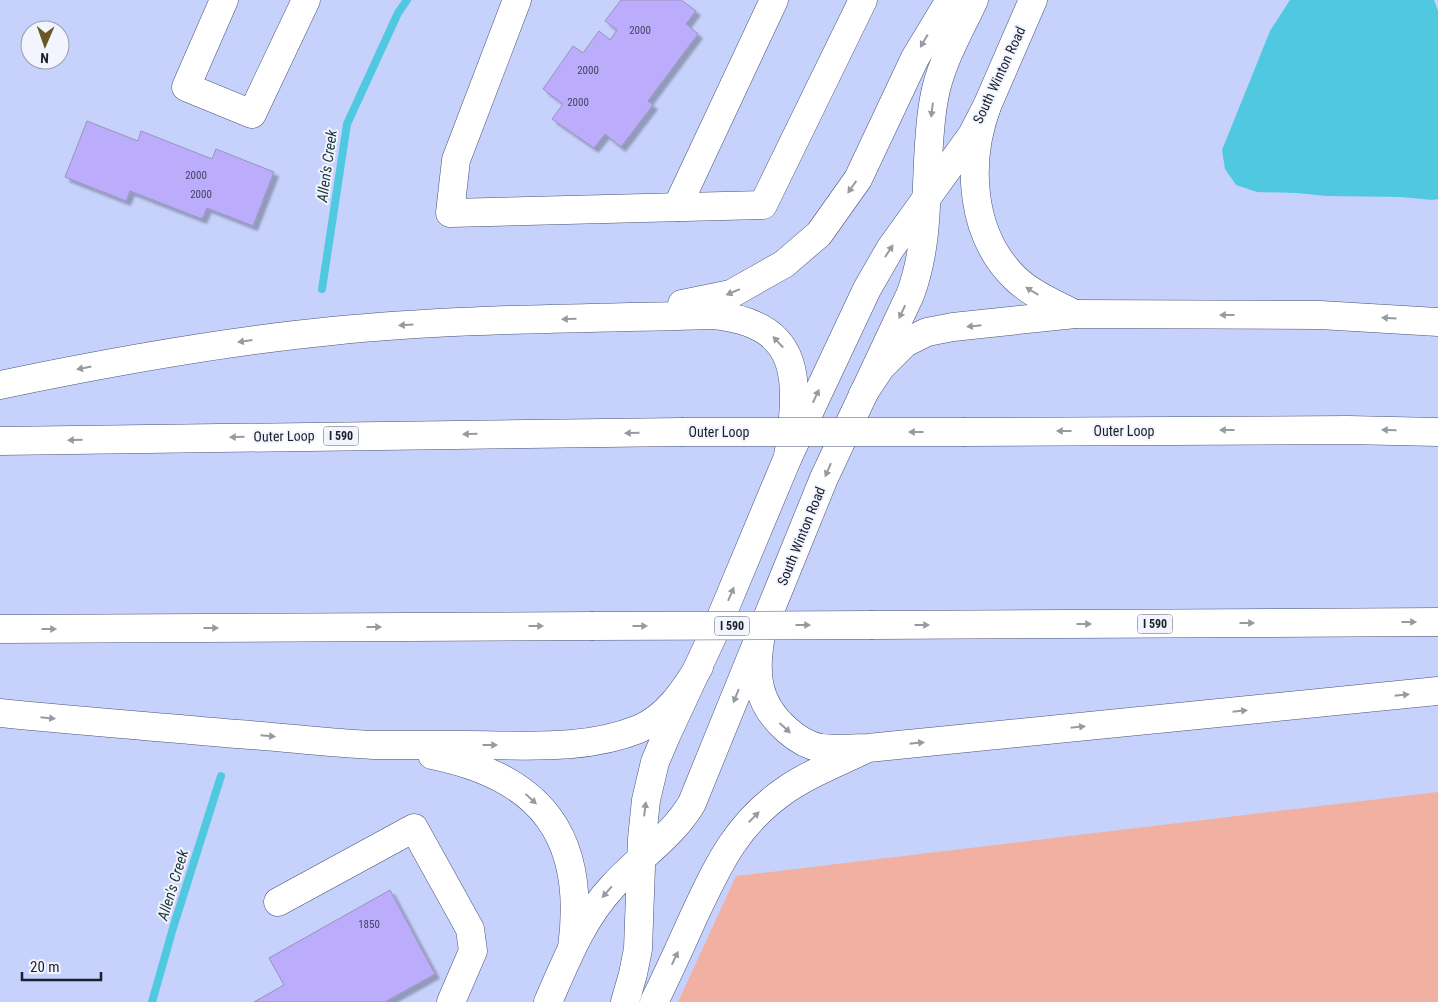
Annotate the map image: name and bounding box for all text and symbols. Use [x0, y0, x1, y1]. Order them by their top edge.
north arrow [20, 20, 70, 70]
house number: 2000 [629, 24, 651, 37]
street label: South Winton Road [970, 24, 1028, 126]
one-way arrow [920, 35, 929, 48]
text: N [40, 50, 49, 66]
house number: 2000 [577, 64, 599, 77]
house number: 2000 [567, 96, 589, 109]
one-way arrow [928, 103, 936, 119]
water label: Allen's Creek [313, 128, 341, 204]
house number: 2000 [185, 169, 207, 182]
one-way arrow [847, 180, 857, 193]
house number: 2000 [190, 188, 212, 201]
one-way arrow [884, 245, 894, 258]
one-way arrow [1026, 286, 1039, 295]
one-way arrow [726, 288, 740, 296]
one-way arrow [897, 305, 906, 320]
one-way arrow [1219, 311, 1235, 319]
one-way arrow [1381, 313, 1397, 321]
one-way arrow [560, 315, 576, 323]
one-way arrow [398, 321, 414, 329]
one-way arrow [966, 322, 982, 330]
one-way arrow [772, 336, 784, 348]
one-way arrow [236, 337, 252, 345]
one-way arrow [77, 364, 92, 372]
one-way arrow [812, 389, 820, 404]
street label: Outer Loop [1094, 423, 1155, 439]
street label: Outer Loop [689, 424, 750, 440]
road number: I 590 [324, 426, 358, 446]
one-way arrow [1219, 426, 1235, 434]
one-way arrow [1381, 426, 1397, 434]
street label: Outer Loop [253, 427, 315, 445]
one-way arrow [1056, 427, 1072, 435]
one-way arrow [908, 428, 924, 436]
one-way arrow [624, 429, 640, 437]
one-way arrow [462, 430, 478, 438]
one-way arrow [229, 433, 245, 441]
one-way arrow [67, 436, 83, 444]
one-way arrow [824, 463, 832, 477]
street label: South Winton Road [774, 484, 828, 588]
one-way arrow [728, 587, 736, 601]
road number: I 590 [1138, 614, 1172, 634]
road number: I 590 [714, 616, 750, 636]
one-way arrow [1401, 618, 1417, 626]
one-way arrow [1239, 619, 1255, 627]
one-way arrow [1076, 620, 1092, 628]
one-way arrow [795, 621, 811, 629]
one-way arrow [914, 621, 930, 629]
one-way arrow [528, 622, 544, 630]
one-way arrow [632, 622, 648, 630]
one-way arrow [366, 623, 382, 631]
one-way arrow [203, 624, 219, 632]
one-way arrow [41, 625, 57, 633]
one-way arrow [732, 689, 739, 704]
one-way arrow [1394, 691, 1410, 699]
one-way arrow [1232, 707, 1248, 715]
one-way arrow [41, 714, 57, 722]
one-way arrow [778, 722, 790, 734]
one-way arrow [1071, 723, 1087, 731]
one-way arrow [260, 733, 276, 741]
one-way arrow [909, 739, 925, 747]
one-way arrow [483, 741, 499, 749]
one-way arrow [525, 793, 537, 805]
one-way arrow [641, 800, 649, 816]
one-way arrow [748, 811, 760, 823]
water label: Allen's Creek [153, 847, 192, 923]
one-way arrow [602, 885, 613, 898]
house number: 1850 [358, 918, 380, 931]
scale bar [22, 950, 101, 982]
one-way arrow [671, 951, 679, 965]
text: 20 m [30, 958, 60, 976]

